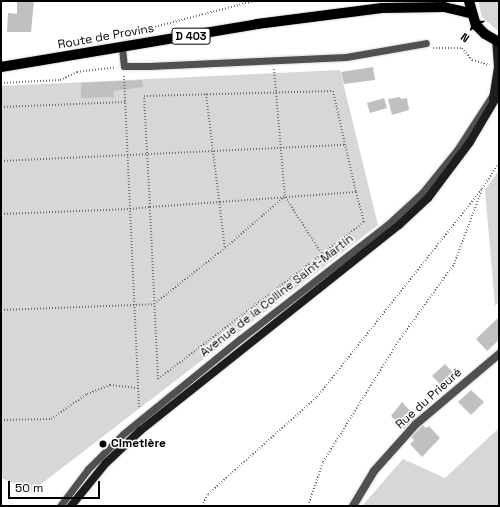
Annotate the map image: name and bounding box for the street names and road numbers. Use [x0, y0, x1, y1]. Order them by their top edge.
street label: Route de Provins [57, 21, 155, 53]
road number: D 403 [171, 27, 211, 45]
street label: Avenue de la Colline Saint-Martin [197, 232, 357, 360]
street label: Rue du Prieuré [393, 366, 465, 432]

